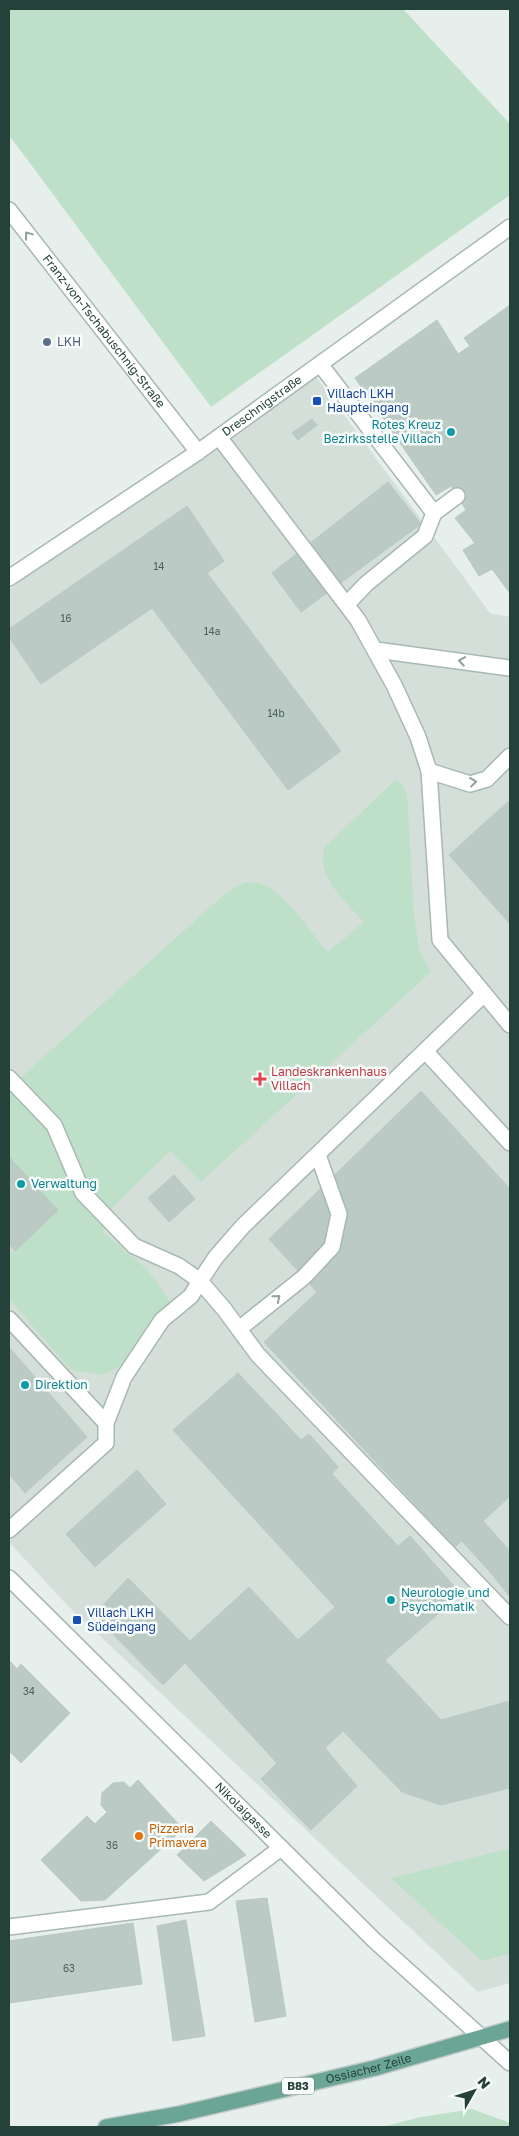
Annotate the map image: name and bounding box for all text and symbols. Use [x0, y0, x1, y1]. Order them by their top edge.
one-way arrow [25, 232, 33, 241]
street label: Franz-von-Tschabuschnig-Straße [40, 251, 169, 411]
place label: LKH [57, 334, 81, 349]
marker: LKH [41, 336, 53, 348]
street label: Dreschnigstraße [219, 372, 304, 439]
place label: Villach LKH Haupteingang [327, 386, 409, 415]
marker: Villach LKH Haupteingang [311, 395, 323, 407]
place label: Rotes Kreuz Bezirksstelle Villach [324, 417, 441, 446]
marker: Rotes Kreuz Bezirksstelle Villach [445, 426, 457, 438]
house number: 14 [154, 560, 164, 572]
house number: 16 [61, 612, 71, 624]
house number: 14a [204, 625, 220, 637]
one-way arrow [458, 657, 466, 667]
house number: 14b [267, 707, 285, 719]
one-way arrow [470, 777, 478, 788]
place label: Landeskrankenhaus Villach [271, 1064, 387, 1093]
marker: Landeskrankenhaus Villach [253, 1072, 267, 1086]
place label: Verwaltung [31, 1176, 97, 1191]
marker: Verwaltung [15, 1178, 27, 1190]
one-way arrow [271, 1296, 280, 1304]
place label: Direktion [35, 1377, 88, 1392]
marker: Direktion [19, 1379, 31, 1391]
place label: Neurologie und Psychomatik [401, 1585, 490, 1614]
marker: Neurologie und Psychomatik [385, 1594, 397, 1606]
place label: Villach LKH Südeingang [87, 1605, 156, 1634]
marker: Villach LKH Südeingang [71, 1614, 83, 1626]
house number: 34 [23, 1685, 35, 1697]
street label: Nikolaigasse [212, 1779, 275, 1841]
place label: Pizzeria Primavera [149, 1821, 207, 1850]
marker: Pizzeria Primavera [133, 1830, 145, 1842]
house number: 36 [106, 1839, 118, 1851]
house number: 63 [63, 1962, 75, 1974]
street label: Ossiacher Zeile [324, 2050, 413, 2086]
north arrow [449, 2066, 499, 2116]
text: N [475, 2073, 494, 2092]
road number: B83 [282, 2078, 314, 2094]

